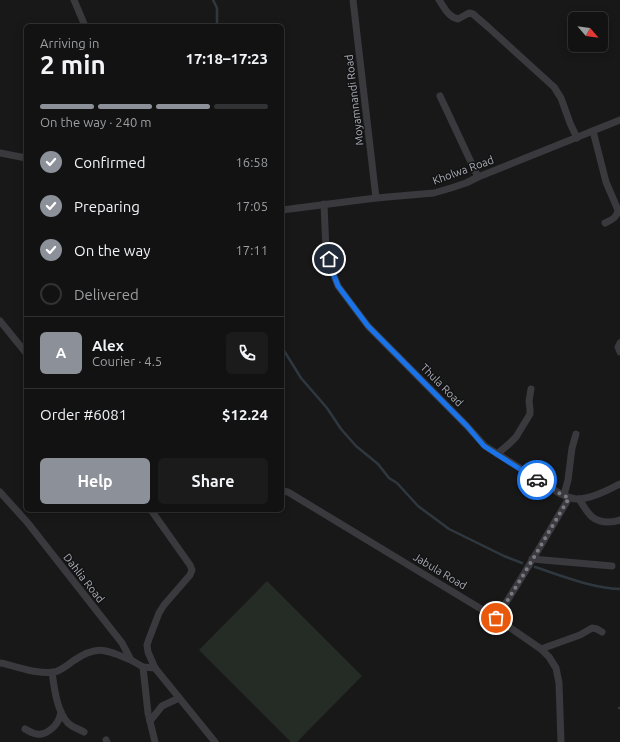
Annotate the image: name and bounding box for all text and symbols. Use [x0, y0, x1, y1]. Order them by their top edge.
north arrow [568, 12, 608, 52]
map controls [568, 12, 608, 52]
text: Arriving in [40, 36, 99, 50]
text: 2 min [40, 50, 106, 79]
text: 17:18–17:23 [185, 50, 268, 67]
street label: Moyamnandi Road [342, 54, 366, 146]
text: On the way · 240 m [40, 115, 152, 129]
icon: check [40, 151, 62, 173]
street label: Kholwa Road [431, 153, 495, 187]
text: Confirmed [74, 154, 146, 171]
text: 16:58 [235, 155, 268, 169]
icon: check [40, 195, 62, 217]
text: Preparing [74, 198, 140, 215]
text: 17:05 [235, 199, 268, 213]
icon: check [40, 239, 62, 261]
text: On the way [74, 242, 150, 259]
pin [312, 242, 346, 276]
text: 17:11 [235, 243, 268, 257]
icon: home [318, 248, 340, 270]
text: Delivered [74, 286, 139, 303]
button: phone [226, 332, 268, 374]
text: Alex [92, 337, 124, 354]
text: A [56, 344, 66, 361]
text: Courier · 4.5 [92, 354, 162, 368]
street label: Thula Road [418, 361, 466, 409]
text: Order #6081 [40, 406, 127, 423]
text: $12.24 [222, 406, 268, 423]
button: Help [40, 458, 150, 504]
button: Share [158, 458, 268, 504]
courier [517, 460, 557, 500]
icon: car [526, 469, 548, 491]
street label: Jabula Road [411, 550, 469, 592]
street label: Dahlia Road [61, 551, 107, 605]
pin [479, 601, 513, 635]
icon: bag [485, 607, 507, 629]

